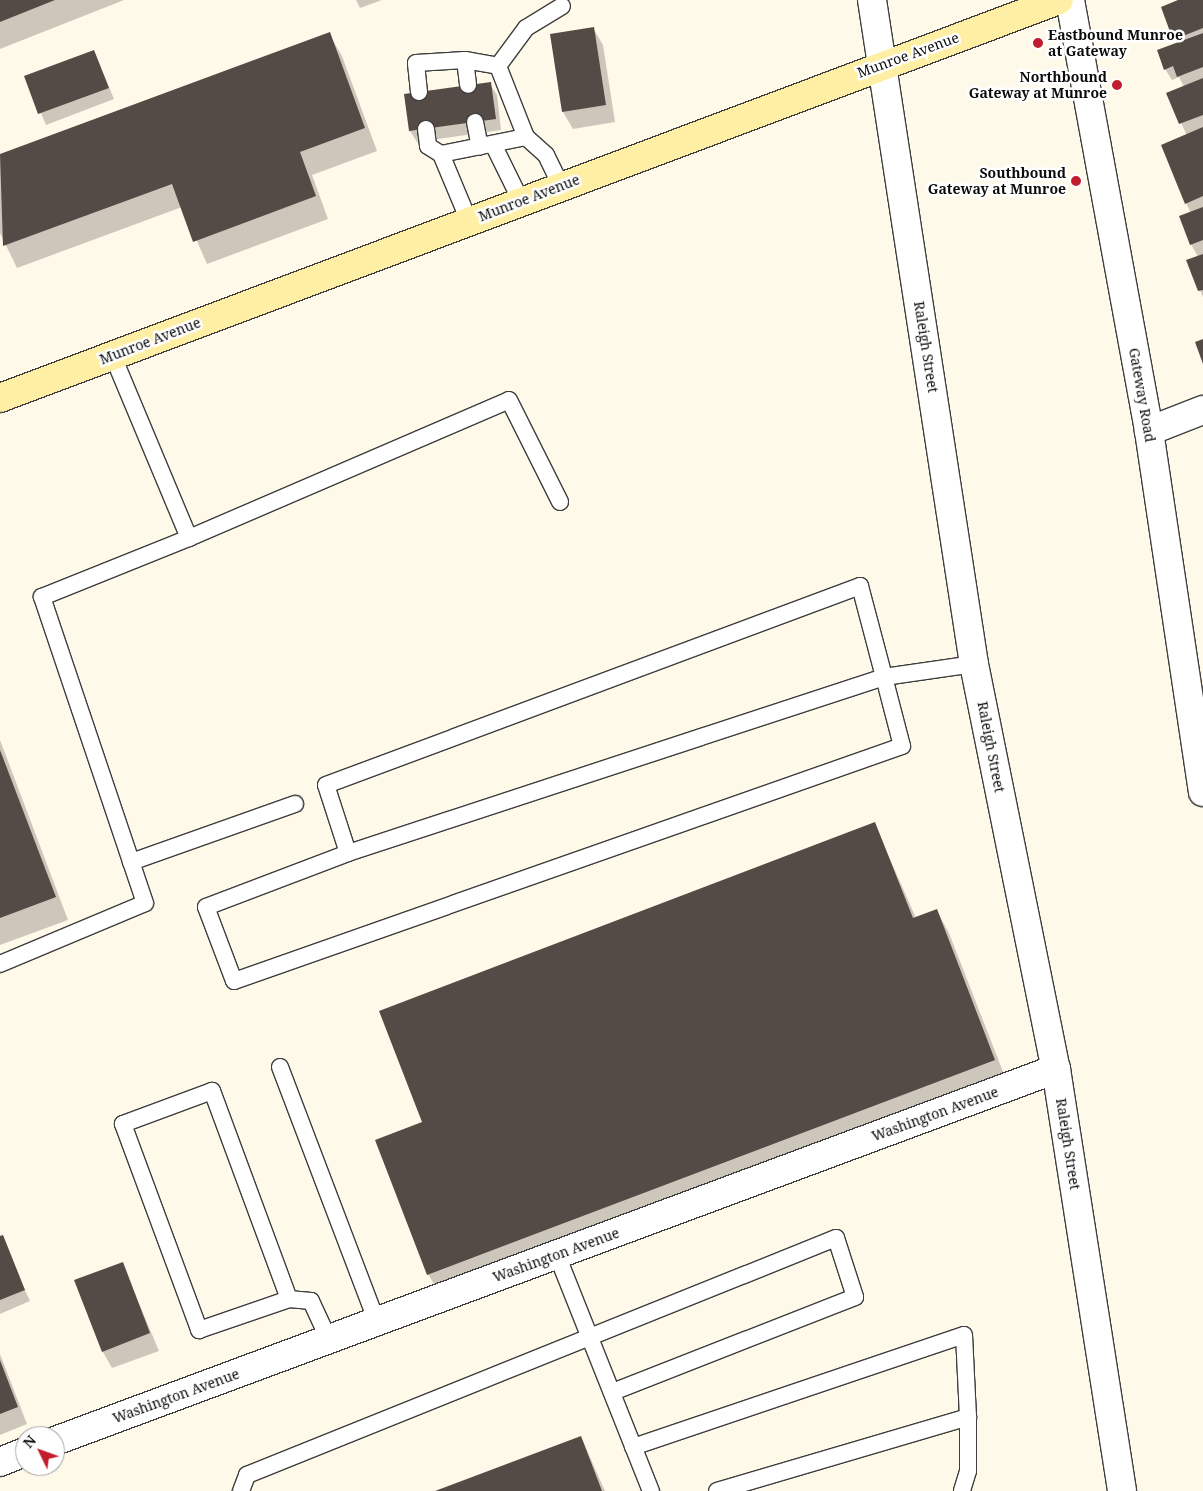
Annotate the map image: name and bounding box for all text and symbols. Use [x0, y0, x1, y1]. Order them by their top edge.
place label: Eastbound Munroe at Gateway [1048, 27, 1183, 59]
street label: Munroe Avenue [855, 29, 961, 81]
marker: Eastbound Munroe at Gateway [1032, 37, 1044, 49]
place label: Northbound Gateway at Munroe [969, 69, 1107, 102]
marker: Northbound Gateway at Munroe [1111, 79, 1123, 91]
place label: Southbound Gateway at Munroe [928, 165, 1066, 198]
street label: Munroe Avenue [476, 171, 582, 225]
marker: Southbound Gateway at Munroe [1070, 175, 1082, 187]
street label: Raleigh Street [910, 300, 942, 394]
street label: Munroe Avenue [97, 314, 203, 368]
street label: Gateway Road [1125, 347, 1159, 443]
street label: Raleigh Street [974, 700, 1008, 794]
street label: Washington Avenue [869, 1083, 1001, 1145]
street label: Raleigh Street [1052, 1097, 1084, 1191]
street label: Washington Avenue [490, 1224, 622, 1286]
street label: Washington Avenue [110, 1365, 242, 1427]
north arrow [15, 1426, 65, 1476]
text: N [18, 1431, 40, 1452]

